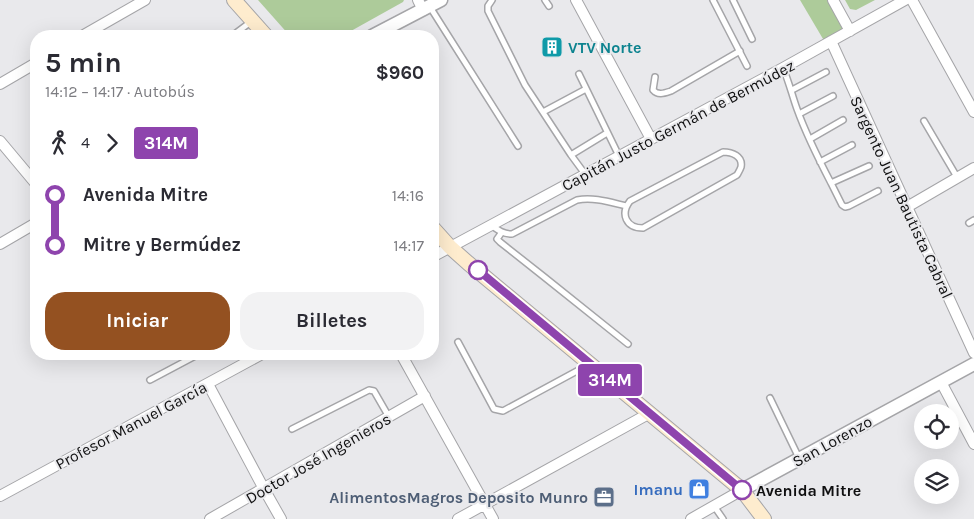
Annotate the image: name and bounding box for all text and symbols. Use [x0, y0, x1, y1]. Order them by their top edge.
building icon: VTV Norte [540, 35, 564, 59]
place label: VTV Norte [568, 38, 641, 57]
text: 5 min [45, 46, 122, 79]
street label: Capitán Justo Germán de Bermúdez [559, 56, 798, 195]
text: $960 [376, 62, 424, 84]
text: 14:12 – 14:17 · Autobús [45, 82, 195, 101]
street label: Sargento Juan Bautista Cabral [846, 93, 957, 302]
icon: walk [45, 129, 73, 157]
icon: forward [98, 129, 126, 157]
text: 314M [144, 132, 188, 154]
text: 4 [81, 133, 90, 152]
text: Avenida Mitre [83, 184, 208, 206]
text: 14:16 [392, 186, 424, 205]
text: Mitre y Bermúdez [83, 234, 241, 256]
text: 14:17 [393, 236, 424, 255]
unlabelled marker [468, 260, 488, 280]
button: Iniciar [45, 292, 230, 350]
button: Billetes [240, 292, 424, 350]
line badge: 314M [575, 364, 645, 396]
text: 314M [588, 369, 632, 391]
street label: Profesor Manuel García [52, 377, 210, 473]
map controls [914, 404, 959, 504]
button: locate [914, 404, 959, 449]
street label: Doctor José Ingenieros [242, 409, 394, 508]
street label: San Lorenzo [789, 412, 875, 471]
button: layers [914, 459, 959, 504]
shop icon: Imanu [687, 477, 711, 501]
place label: Imanu [634, 480, 683, 499]
marker: Avenida Mitre [732, 480, 752, 500]
place label: Avenida Mitre [756, 481, 861, 500]
office icon: AlimentosMagros Deposito Munro [592, 485, 616, 509]
place label: AlimentosMagros Deposito Munro [329, 488, 588, 507]

